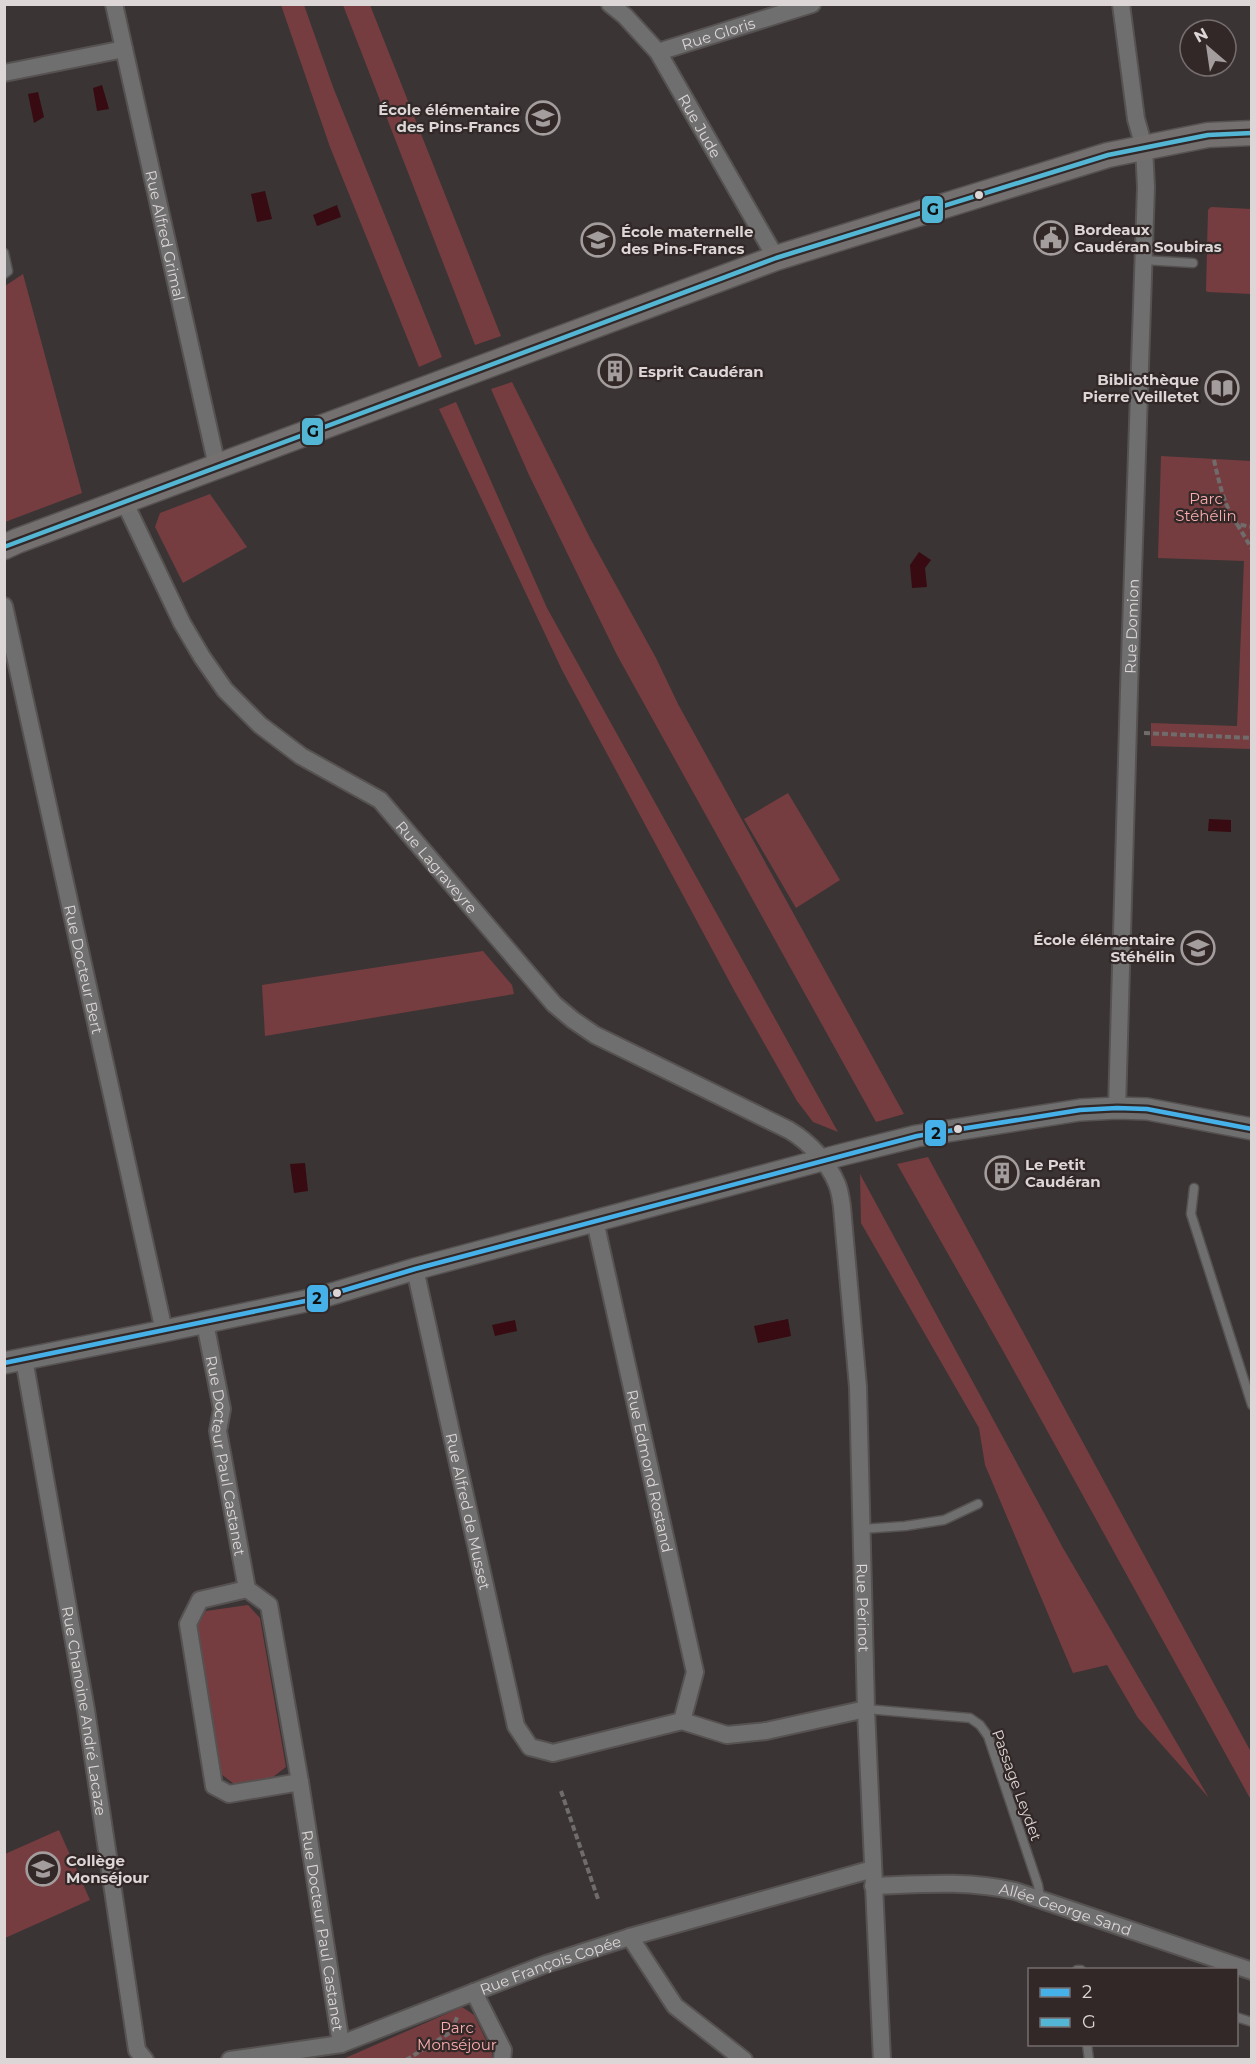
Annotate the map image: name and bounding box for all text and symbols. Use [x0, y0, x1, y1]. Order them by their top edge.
street label: Rue Gloris [679, 13, 757, 54]
north arrow [1178, 18, 1238, 78]
text: N [1191, 24, 1211, 47]
street label: Rue Jude [674, 90, 726, 161]
place label: École élémentaire des Pins-Francs [378, 100, 520, 136]
school or university icon: École élémentaire des Pins-Francs [525, 100, 561, 136]
street label: Rue Alfred Grimal [142, 168, 189, 302]
unlabelled marker [973, 189, 985, 201]
line badge: G [921, 195, 944, 224]
text: G [927, 200, 939, 219]
public building icon: Bordeaux Caudéran Soubiras [1033, 220, 1069, 256]
place label: Bordeaux Caudéran Soubiras [1074, 220, 1222, 256]
school or university icon: École maternelle des Pins-Francs [580, 222, 616, 258]
place label: École maternelle des Pins-Francs [621, 222, 753, 258]
building icon: Esprit Caudéran [597, 353, 633, 389]
place label: Esprit Caudéran [638, 362, 764, 381]
place label: Bibliothèque Pierre Veilletet [1082, 370, 1199, 406]
library icon: Bibliothèque Pierre Veilletet [1204, 370, 1240, 406]
line badge: G [301, 417, 324, 446]
text: G [307, 422, 319, 441]
park label: Parc Stéhélin [1175, 489, 1237, 525]
street label: Rue Domion [1120, 578, 1142, 674]
street label: Rue Lagraveyre [392, 817, 482, 917]
street label: Rue Docteur Bert [61, 903, 108, 1036]
place label: École élémentaire Stéhélin [1033, 930, 1175, 966]
school or university icon: École élémentaire Stéhélin [1180, 930, 1216, 966]
line badge: 2 [924, 1119, 947, 1147]
unlabelled marker [952, 1123, 964, 1135]
text: 2 [931, 1124, 941, 1143]
building icon: Le Petit Caudéran [984, 1155, 1020, 1191]
place label: Le Petit Caudéran [1025, 1155, 1101, 1191]
line badge: 2 [306, 1284, 329, 1313]
unlabelled marker [331, 1287, 343, 1299]
text: 2 [312, 1289, 322, 1308]
street label: Rue Docteur Paul Castanet [202, 1354, 250, 1557]
street label: Rue Edmond Rostand [623, 1388, 678, 1554]
street label: Rue Alfred de Musset [442, 1431, 495, 1591]
street label: Rue Périnot [853, 1563, 874, 1652]
street label: Rue Chanoine André Lacaze [58, 1605, 111, 1817]
street label: Passage Leydet [988, 1727, 1046, 1843]
street label: Rue Docteur Paul Castanet [298, 1829, 348, 2033]
school or university icon: Collège Monséjour [25, 1851, 61, 1887]
place label: Collège Monséjour [66, 1851, 150, 1887]
street label: Allée George Sand [998, 1879, 1134, 1939]
street label: Rue François Copée [477, 1931, 623, 1999]
legend [1028, 1968, 1238, 2046]
text: 2 [1082, 1981, 1092, 2003]
text: G [1082, 2011, 1096, 2033]
park label: Parc Monséjour [417, 2018, 497, 2054]

